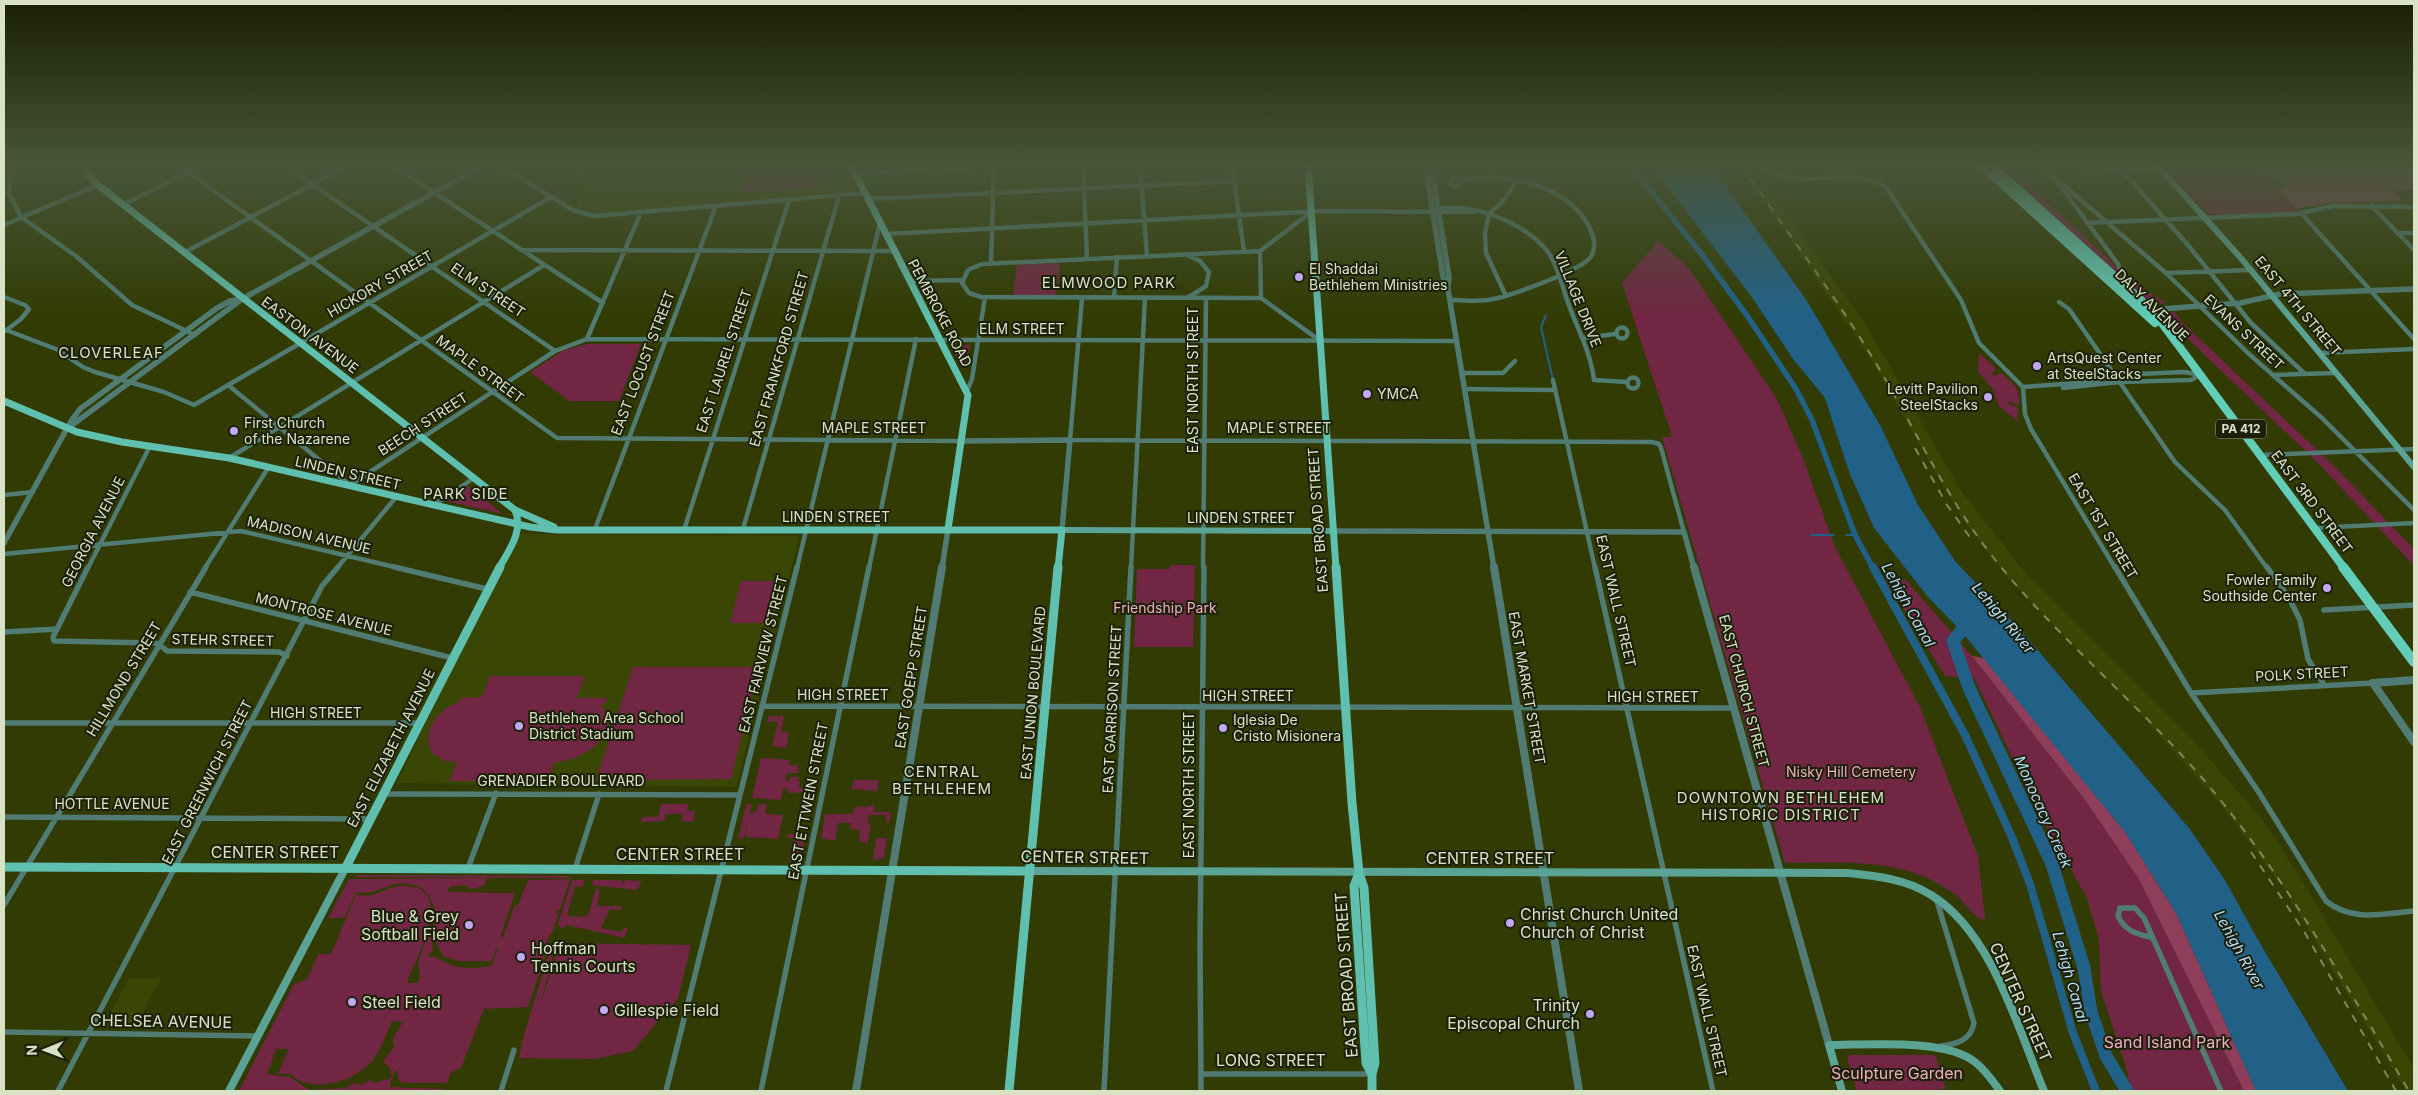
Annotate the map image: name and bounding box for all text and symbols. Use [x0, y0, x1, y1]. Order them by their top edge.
street label: HICKORY STREET [324, 246, 436, 321]
street label: VILLAGE DRIVE [1551, 248, 1605, 349]
street label: EAST 4TH STREET [2252, 252, 2345, 359]
street label: PEMBROKE ROAD [905, 256, 976, 370]
street label: ELM STREET [448, 259, 529, 321]
place label: El Shaddai Bethlehem Ministries [1309, 260, 1447, 293]
street label: DALY AVENUE [2112, 265, 2193, 344]
street label: EAST FRANKFORD STREET [745, 269, 812, 449]
marker: El Shaddai Bethlehem Ministries [1293, 271, 1305, 283]
district label: ELMWOOD PARK [1042, 273, 1176, 292]
street label: EAST LAUREL STREET [692, 287, 755, 435]
street label: EAST LOCUST STREET [607, 288, 678, 438]
street label: EVANS STREET [2201, 290, 2288, 373]
street label: EASTON AVENUE [258, 293, 362, 377]
street label: EAST NORTH STREET [1184, 307, 1201, 453]
street label: ELM STREET [979, 320, 1065, 337]
street label: MAPLE STREET [433, 331, 528, 406]
district label: CLOVERLEAF [58, 343, 164, 362]
place label: ArtsQuest Center at SteelStacks [2047, 349, 2162, 382]
marker: ArtsQuest Center at SteelStacks [2031, 360, 2043, 372]
place label: Levitt Pavilion SteelStacks [1887, 380, 1978, 413]
place label: YMCA [1377, 385, 1419, 402]
street label: BEECH STREET [375, 388, 471, 459]
marker: YMCA [1361, 388, 1373, 400]
marker: Levitt Pavilion SteelStacks [1982, 391, 1994, 403]
place label: First Church of the Nazarene [244, 414, 350, 447]
street label: MAPLE STREET [822, 419, 926, 436]
street label: MAPLE STREET [1227, 419, 1331, 436]
road number: PA 412 [2216, 419, 2266, 438]
marker: First Church of the Nazarene [228, 425, 240, 437]
street label: EAST BROAD STREET [1304, 447, 1331, 593]
street label: EAST 3RD STREET [2268, 447, 2357, 557]
street label: LINDEN STREET [294, 452, 403, 493]
street label: EAST 1ST STREET [2065, 470, 2142, 582]
street label: GEORGIA AVENUE [57, 473, 128, 590]
district label: PARK SIDE [423, 484, 509, 503]
street label: LINDEN STREET [782, 508, 890, 525]
street label: LINDEN STREET [1187, 509, 1295, 526]
street label: MADISON AVENUE [246, 512, 373, 557]
street label: EAST WALL STREET [1593, 533, 1640, 669]
water label: Lehigh Canal [1877, 559, 1940, 651]
place label: Fowler Family Southside Center [2202, 571, 2317, 604]
street label: EAST FAIRVIEW STREET [735, 573, 790, 734]
water label: Lehigh River [1968, 578, 2039, 658]
marker: Fowler Family Southside Center [2321, 582, 2333, 594]
street label: MONTROSE AVENUE [254, 588, 394, 639]
park label: Friendship Park [1113, 599, 1217, 616]
street label: EAST GOEPP STREET [891, 604, 930, 750]
street label: EAST UNION BOULEVARD [1016, 606, 1049, 780]
street label: EAST MARKET STREET [1506, 610, 1549, 766]
street label: EAST CHURCH STREET [1716, 613, 1773, 769]
street label: HILLMOND STREET [83, 618, 165, 739]
street label: EAST GARRISON STREET [1099, 624, 1124, 794]
street label: STEHR STREET [172, 630, 274, 649]
street label: POLK STREET [2255, 663, 2349, 684]
street label: EAST ELIZABETH AVENUE [343, 666, 438, 830]
street label: HIGH STREET [797, 686, 889, 703]
street label: HIGH STREET [1202, 687, 1294, 704]
street label: HIGH STREET [1607, 688, 1699, 705]
street label: EAST GREENWICH STREET [158, 697, 255, 867]
street label: HIGH STREET [270, 704, 362, 721]
place label: Bethlehem Area School District Stadium [529, 709, 684, 742]
place label: Iglesia De Cristo Misionera [1233, 711, 1341, 744]
street label: EAST NORTH STREET [1180, 712, 1197, 858]
marker: Bethlehem Area School District Stadium [513, 720, 525, 732]
street label: EAST ETTWEIN STREET [784, 721, 831, 881]
marker: Iglesia De Cristo Misionera [1217, 722, 1229, 734]
water label: Monocacy Creek [2010, 753, 2077, 872]
district label: CENTRAL BETHLEHEM [892, 762, 992, 798]
park label: Nisky Hill Cemetery [1786, 763, 1916, 780]
street label: GRENADIER BOULEVARD [477, 772, 645, 789]
district label: DOWNTOWN BETHLEHEM HISTORIC DISTRICT [1677, 788, 1885, 824]
street label: HOTTLE AVENUE [54, 795, 170, 812]
street label: CENTER STREET [211, 842, 339, 862]
street label: CENTER STREET [616, 844, 744, 864]
street label: CENTER STREET [1021, 846, 1149, 868]
street label: CENTER STREET [1426, 848, 1554, 868]
street label: EAST BROAD STREET [1330, 892, 1362, 1058]
place label: Christ Church United Church of Christ [1520, 904, 1678, 942]
place label: Blue & Grey Softball Field [361, 906, 459, 944]
water label: Lehigh River [2210, 907, 2269, 993]
marker: Christ Church United Church of Christ [1504, 917, 1516, 929]
marker: Blue & Grey Softball Field [463, 919, 475, 931]
water label: Lehigh Canal [2048, 929, 2093, 1025]
place label: Hoffman Tennis Courts [531, 938, 636, 976]
street label: CENTER STREET [1986, 939, 2056, 1065]
street label: EAST WALL STREET [1684, 943, 1731, 1079]
marker: Hoffman Tennis Courts [515, 951, 527, 963]
place label: Steel Field [362, 992, 441, 1012]
place label: Trinity Episcopal Church [1447, 995, 1580, 1033]
marker: Steel Field [346, 996, 358, 1008]
place label: Gillespie Field [614, 1000, 719, 1020]
marker: Gillespie Field [598, 1004, 610, 1016]
marker: Trinity Episcopal Church [1584, 1008, 1596, 1020]
street label: CHELSEA AVENUE [90, 1010, 232, 1032]
north arrow [20, 1025, 70, 1075]
park label: Sand Island Park [2104, 1032, 2231, 1052]
text: N [23, 1045, 40, 1056]
street label: LONG STREET [1216, 1050, 1326, 1070]
park label: Sculpture Garden [1831, 1063, 1963, 1083]

